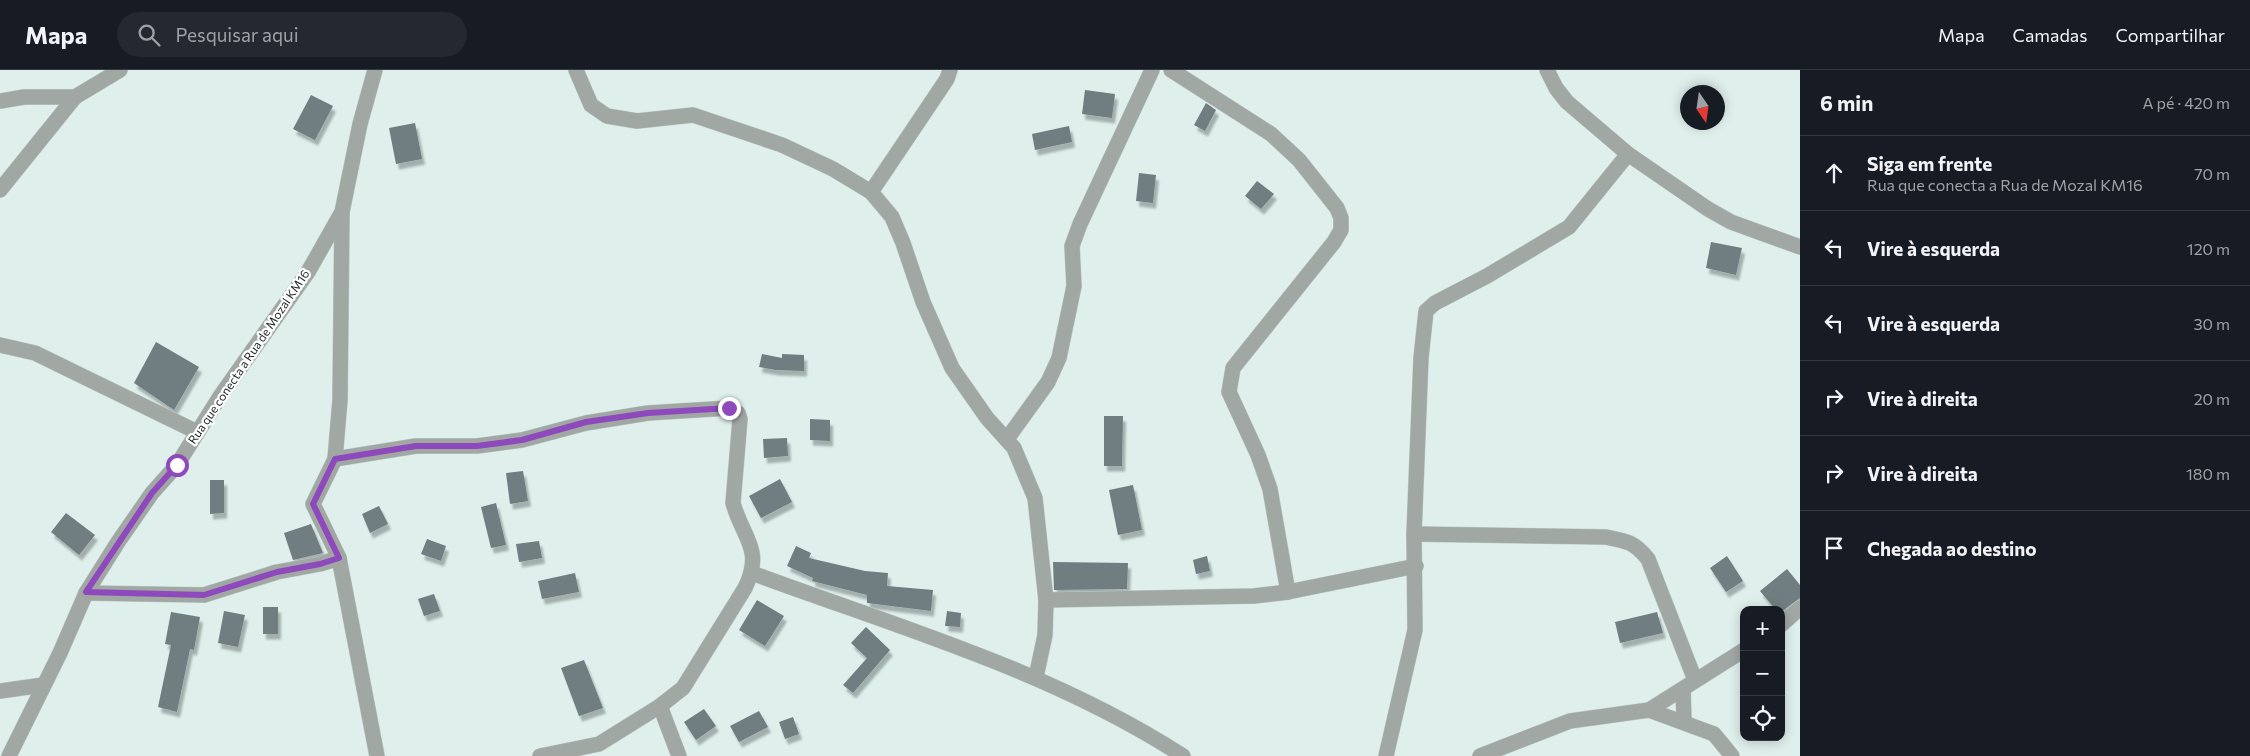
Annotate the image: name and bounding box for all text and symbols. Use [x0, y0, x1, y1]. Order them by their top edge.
search box [117, 12, 467, 57]
text: Mapa [25, 20, 87, 49]
icon: search [135, 21, 163, 49]
text: Pesquisar aqui [175, 23, 299, 46]
text: Mapa [1938, 24, 1985, 46]
text: Camadas [2013, 24, 2087, 46]
text: Compartilhar [2115, 24, 2225, 46]
north arrow [1680, 85, 1725, 130]
text: 6 min [1820, 90, 1873, 115]
text: A pé · 420 m [2142, 93, 2230, 112]
text: Siga em frente [1867, 152, 1992, 175]
icon: ahead [1820, 159, 1848, 187]
text: 70 m [2194, 164, 2230, 183]
text: Rua que conecta a Rua de Mozal KM16 [1867, 175, 2143, 194]
icon: left [1820, 234, 1848, 262]
text: Vire à esquerda [1867, 237, 2000, 260]
text: 120 m [2187, 239, 2230, 258]
street label: Rua que conecta a Rua de Mozal KM16 [185, 267, 312, 446]
icon: left [1820, 309, 1848, 337]
text: Vire à esquerda [1867, 312, 2000, 335]
text: 30 m [2193, 314, 2230, 333]
icon: right [1820, 384, 1848, 412]
text: Vire à direita [1867, 387, 1978, 410]
text: 20 m [2194, 389, 2230, 408]
route end [718, 397, 741, 420]
route start [166, 454, 189, 477]
icon: right [1820, 459, 1848, 487]
text: Vire à direita [1867, 462, 1978, 485]
text: 180 m [2186, 464, 2230, 483]
icon: arrive [1820, 534, 1848, 562]
text: Chegada ao destino [1867, 537, 2037, 560]
map controls [1740, 606, 1785, 741]
button: + [1740, 606, 1785, 651]
button: − [1740, 651, 1785, 696]
button: locate [1740, 696, 1785, 741]

